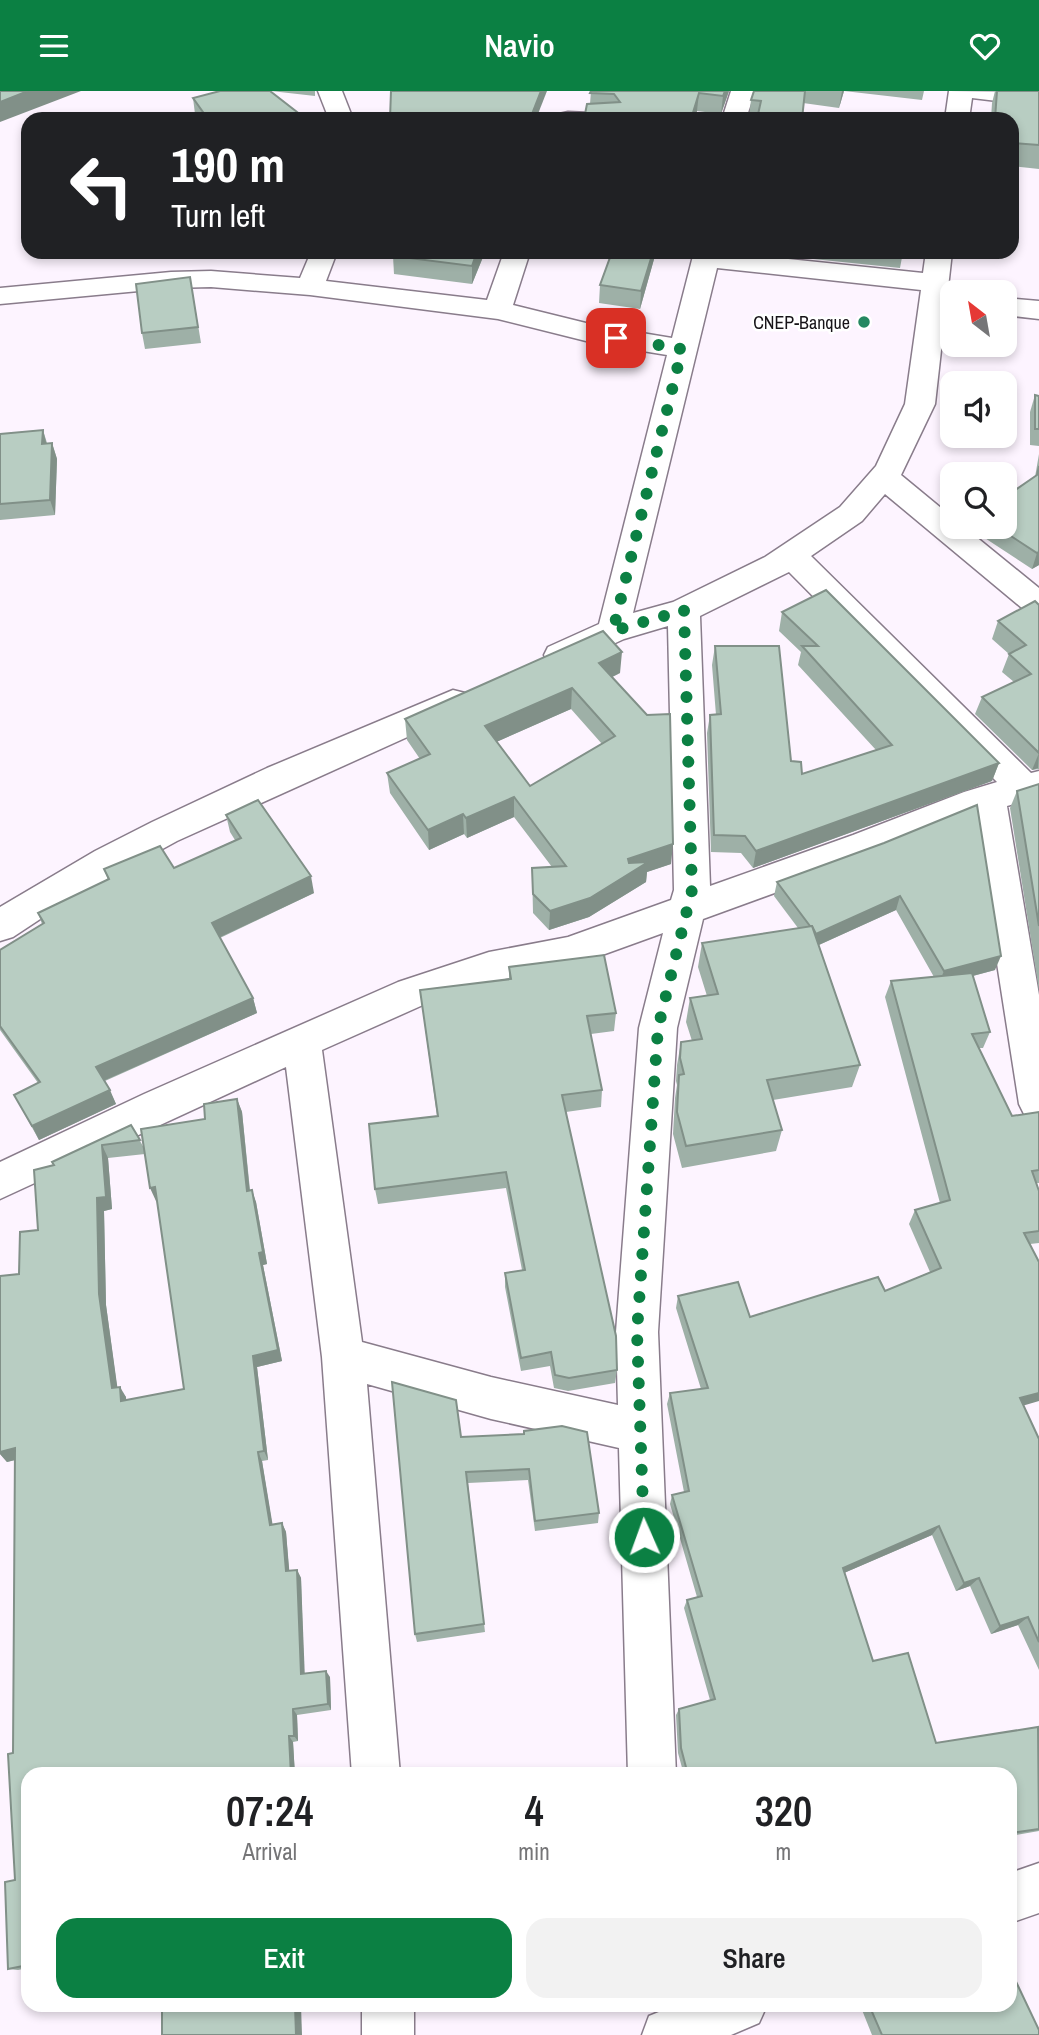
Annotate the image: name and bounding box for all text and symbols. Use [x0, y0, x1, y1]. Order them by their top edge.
text: Navio [484, 24, 555, 67]
icon: menu [35, 27, 73, 65]
icon: heart [966, 27, 1004, 65]
text: 190 m [171, 131, 285, 197]
icon: left [56, 140, 147, 231]
text: Turn left [171, 194, 265, 237]
north arrow [940, 280, 1017, 357]
map controls [940, 280, 1017, 539]
pin [586, 308, 646, 368]
place label: CNEP-Banque [753, 310, 850, 335]
marker: CNEP-Banque [856, 314, 872, 330]
icon: arrive [597, 319, 635, 357]
button: sound [940, 371, 1017, 448]
button: search [940, 462, 1017, 539]
position arrow [607, 1500, 681, 1574]
text: 07:24 [226, 1783, 313, 1839]
text: 4 [524, 1783, 544, 1839]
text: 320 [755, 1783, 812, 1839]
text: Arrival [242, 1836, 297, 1867]
text: min [518, 1836, 550, 1867]
text: m [776, 1836, 791, 1867]
button: Exit [56, 1918, 512, 1998]
button: Share [526, 1918, 982, 1998]

